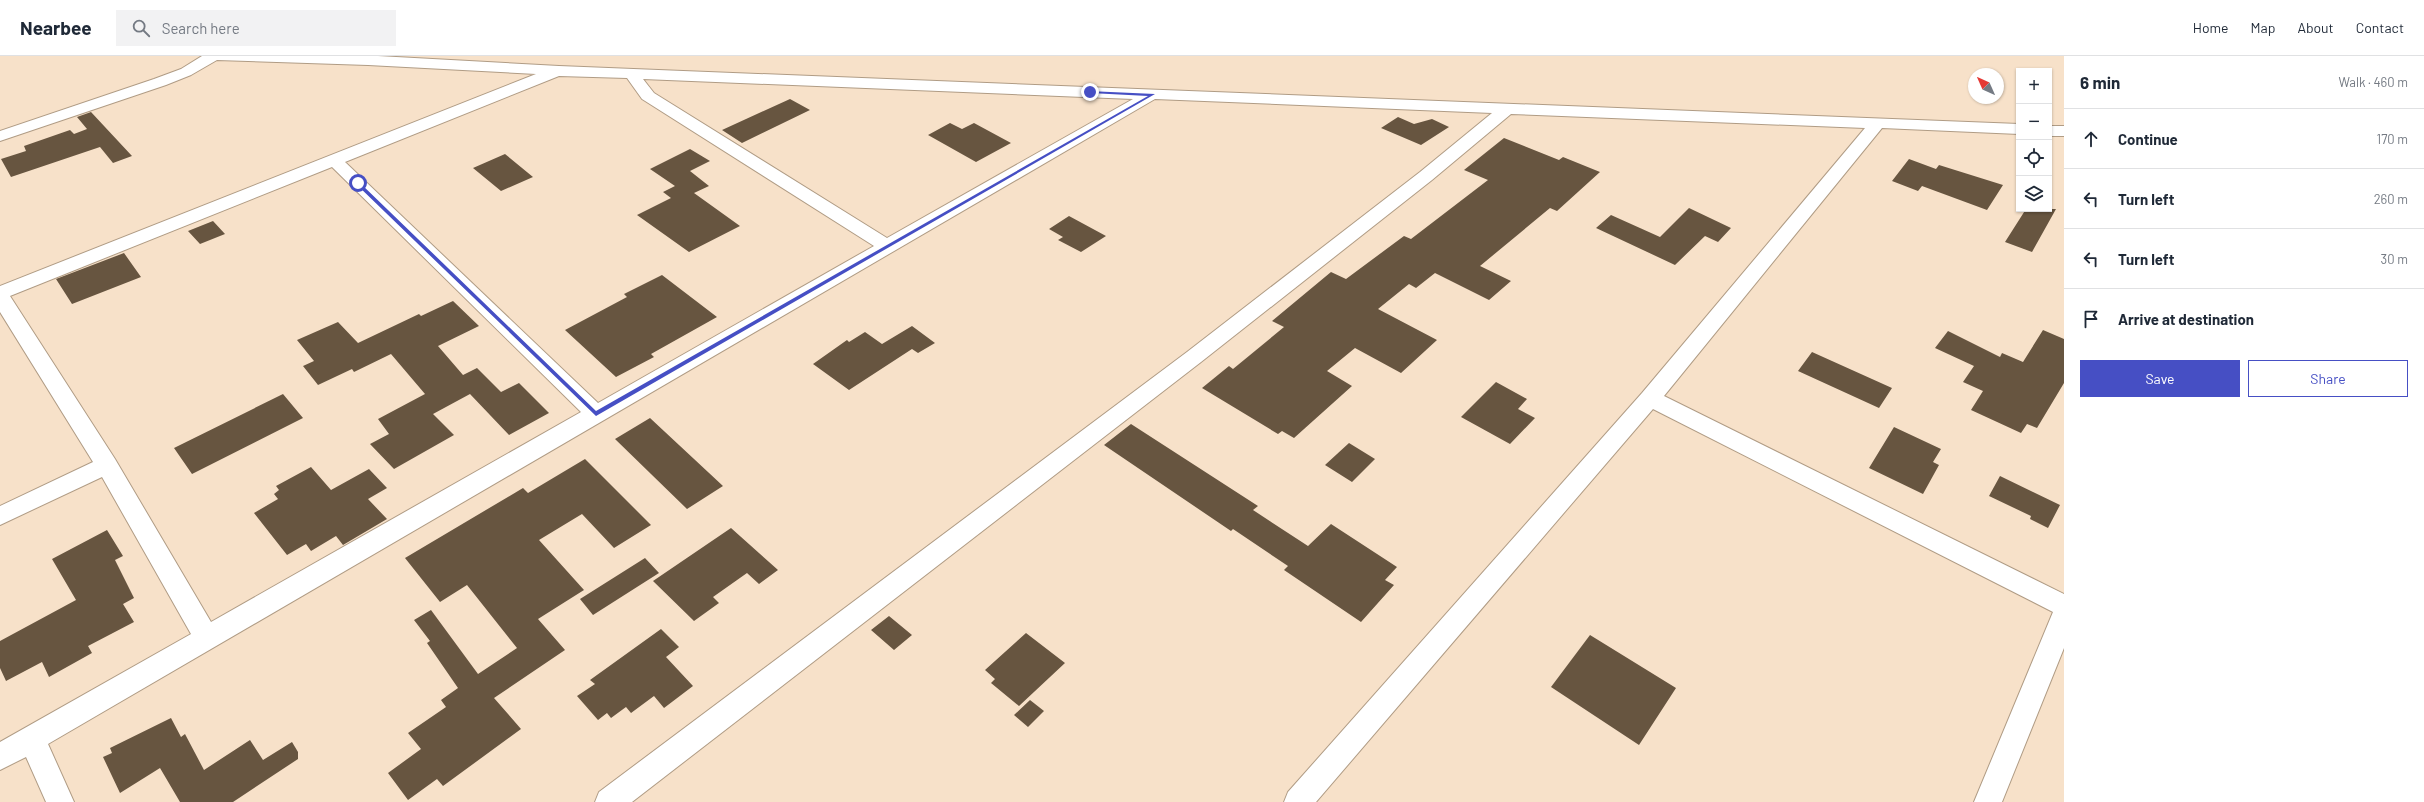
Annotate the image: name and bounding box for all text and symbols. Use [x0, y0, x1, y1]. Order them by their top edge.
search box [116, 10, 396, 46]
text: Nearbee [20, 16, 92, 39]
icon: search [130, 17, 152, 39]
text: Search here [162, 19, 240, 37]
text: Home [2193, 19, 2229, 36]
text: Map [2251, 19, 2275, 36]
text: About [2297, 19, 2334, 36]
text: Contact [2356, 19, 2404, 36]
north arrow [1968, 68, 2004, 104]
map controls [2016, 68, 2052, 212]
button: + [2016, 68, 2052, 104]
text: 6 min [2080, 72, 2120, 92]
text: Walk · 460 m [2339, 74, 2408, 90]
route end [1081, 83, 1099, 101]
button: − [2016, 104, 2052, 140]
icon: ahead [2080, 128, 2102, 150]
text: Continue [2118, 130, 2178, 148]
text: 170 m [2377, 131, 2408, 147]
button: locate [2016, 140, 2052, 176]
route start [349, 174, 367, 192]
button: layers [2016, 176, 2052, 212]
icon: left [2080, 188, 2102, 210]
text: Turn left [2118, 190, 2174, 208]
text: 260 m [2374, 191, 2408, 207]
icon: left [2080, 248, 2102, 270]
text: Turn left [2118, 250, 2174, 268]
text: 30 m [2381, 251, 2408, 267]
icon: arrive [2080, 308, 2102, 330]
text: Arrive at destination [2118, 310, 2254, 328]
button: Save [2080, 360, 2240, 397]
button: Share [2248, 360, 2408, 397]

